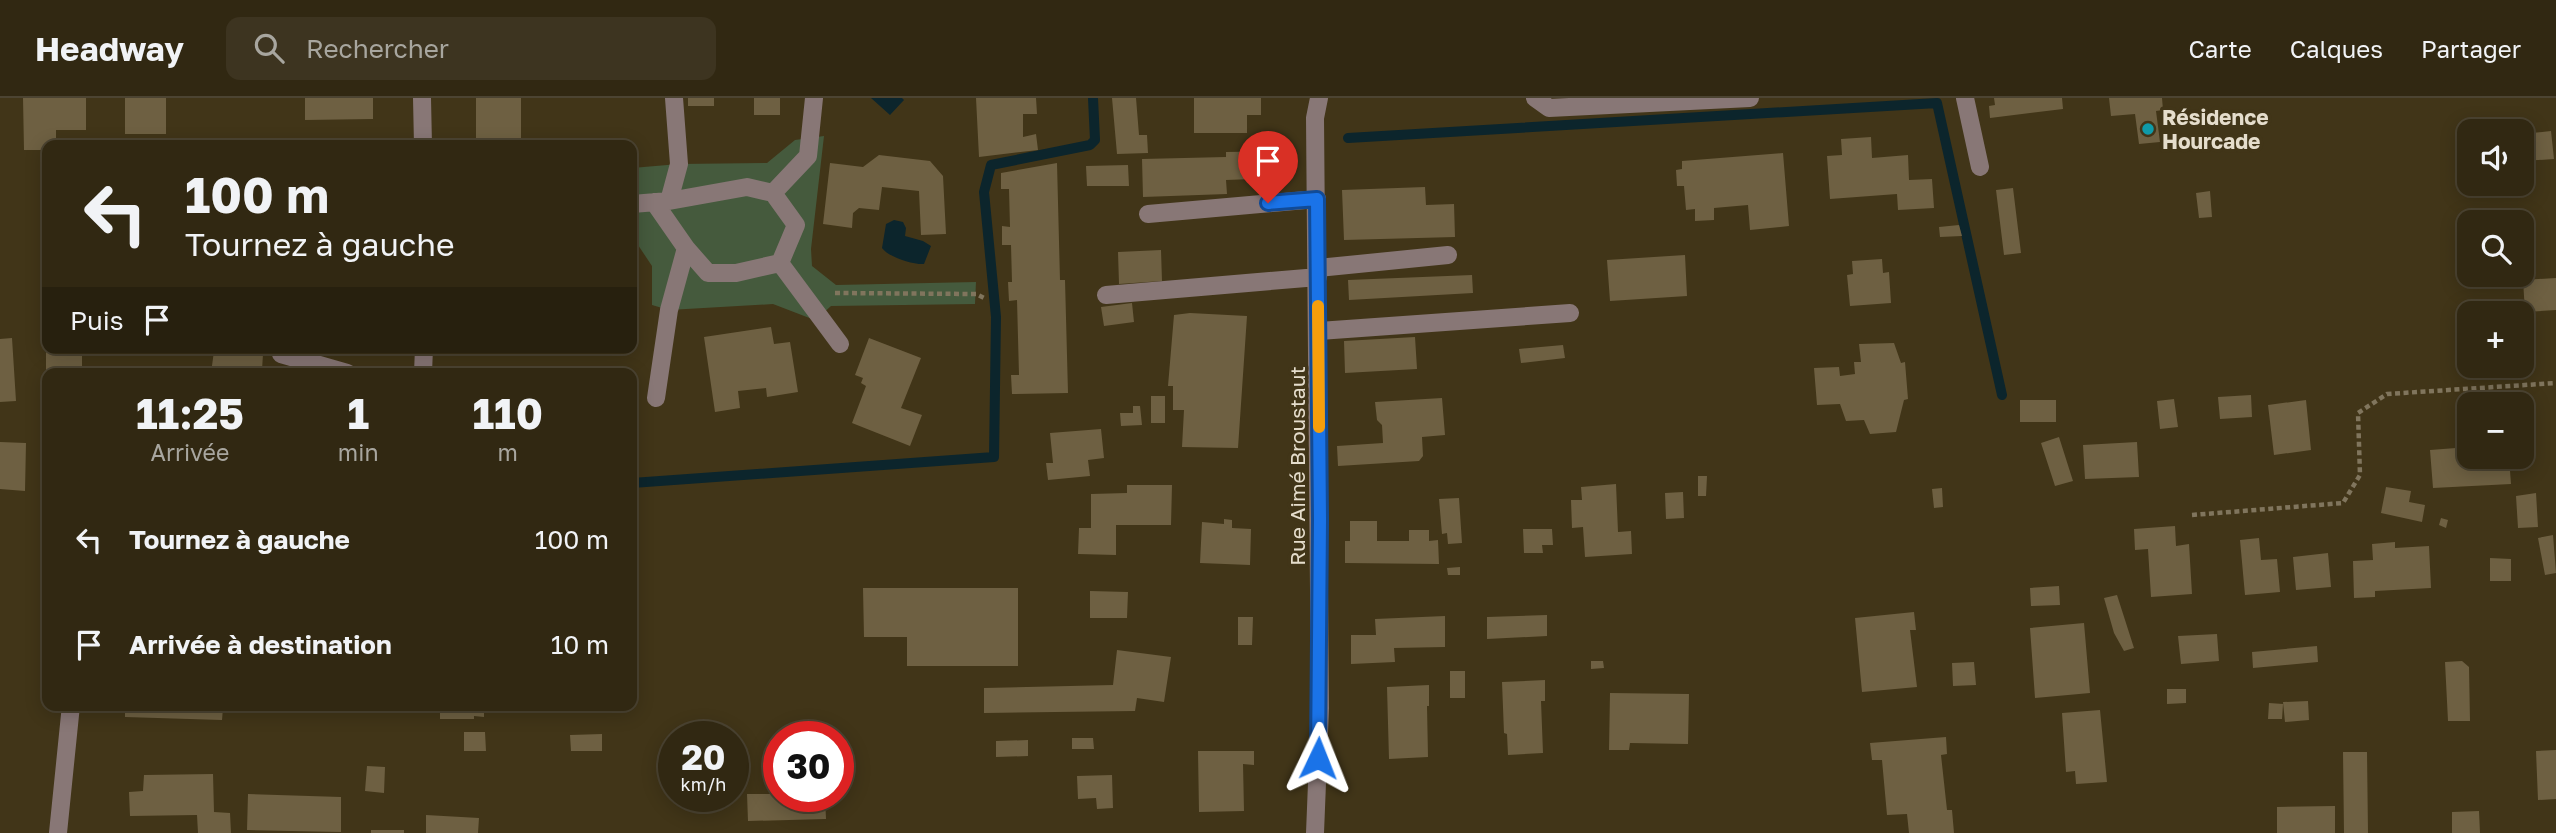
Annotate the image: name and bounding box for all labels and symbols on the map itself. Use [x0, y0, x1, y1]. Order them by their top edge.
place label: Résidence Hourcade [2162, 104, 2269, 154]
marker: Résidence Hourcade [2140, 121, 2156, 137]
pin [1238, 131, 1298, 203]
street label: Rue Aimé Broustaut [1284, 366, 1310, 566]
speed limit sign: 30 [763, 721, 854, 812]
position arrow [1281, 721, 1355, 795]

